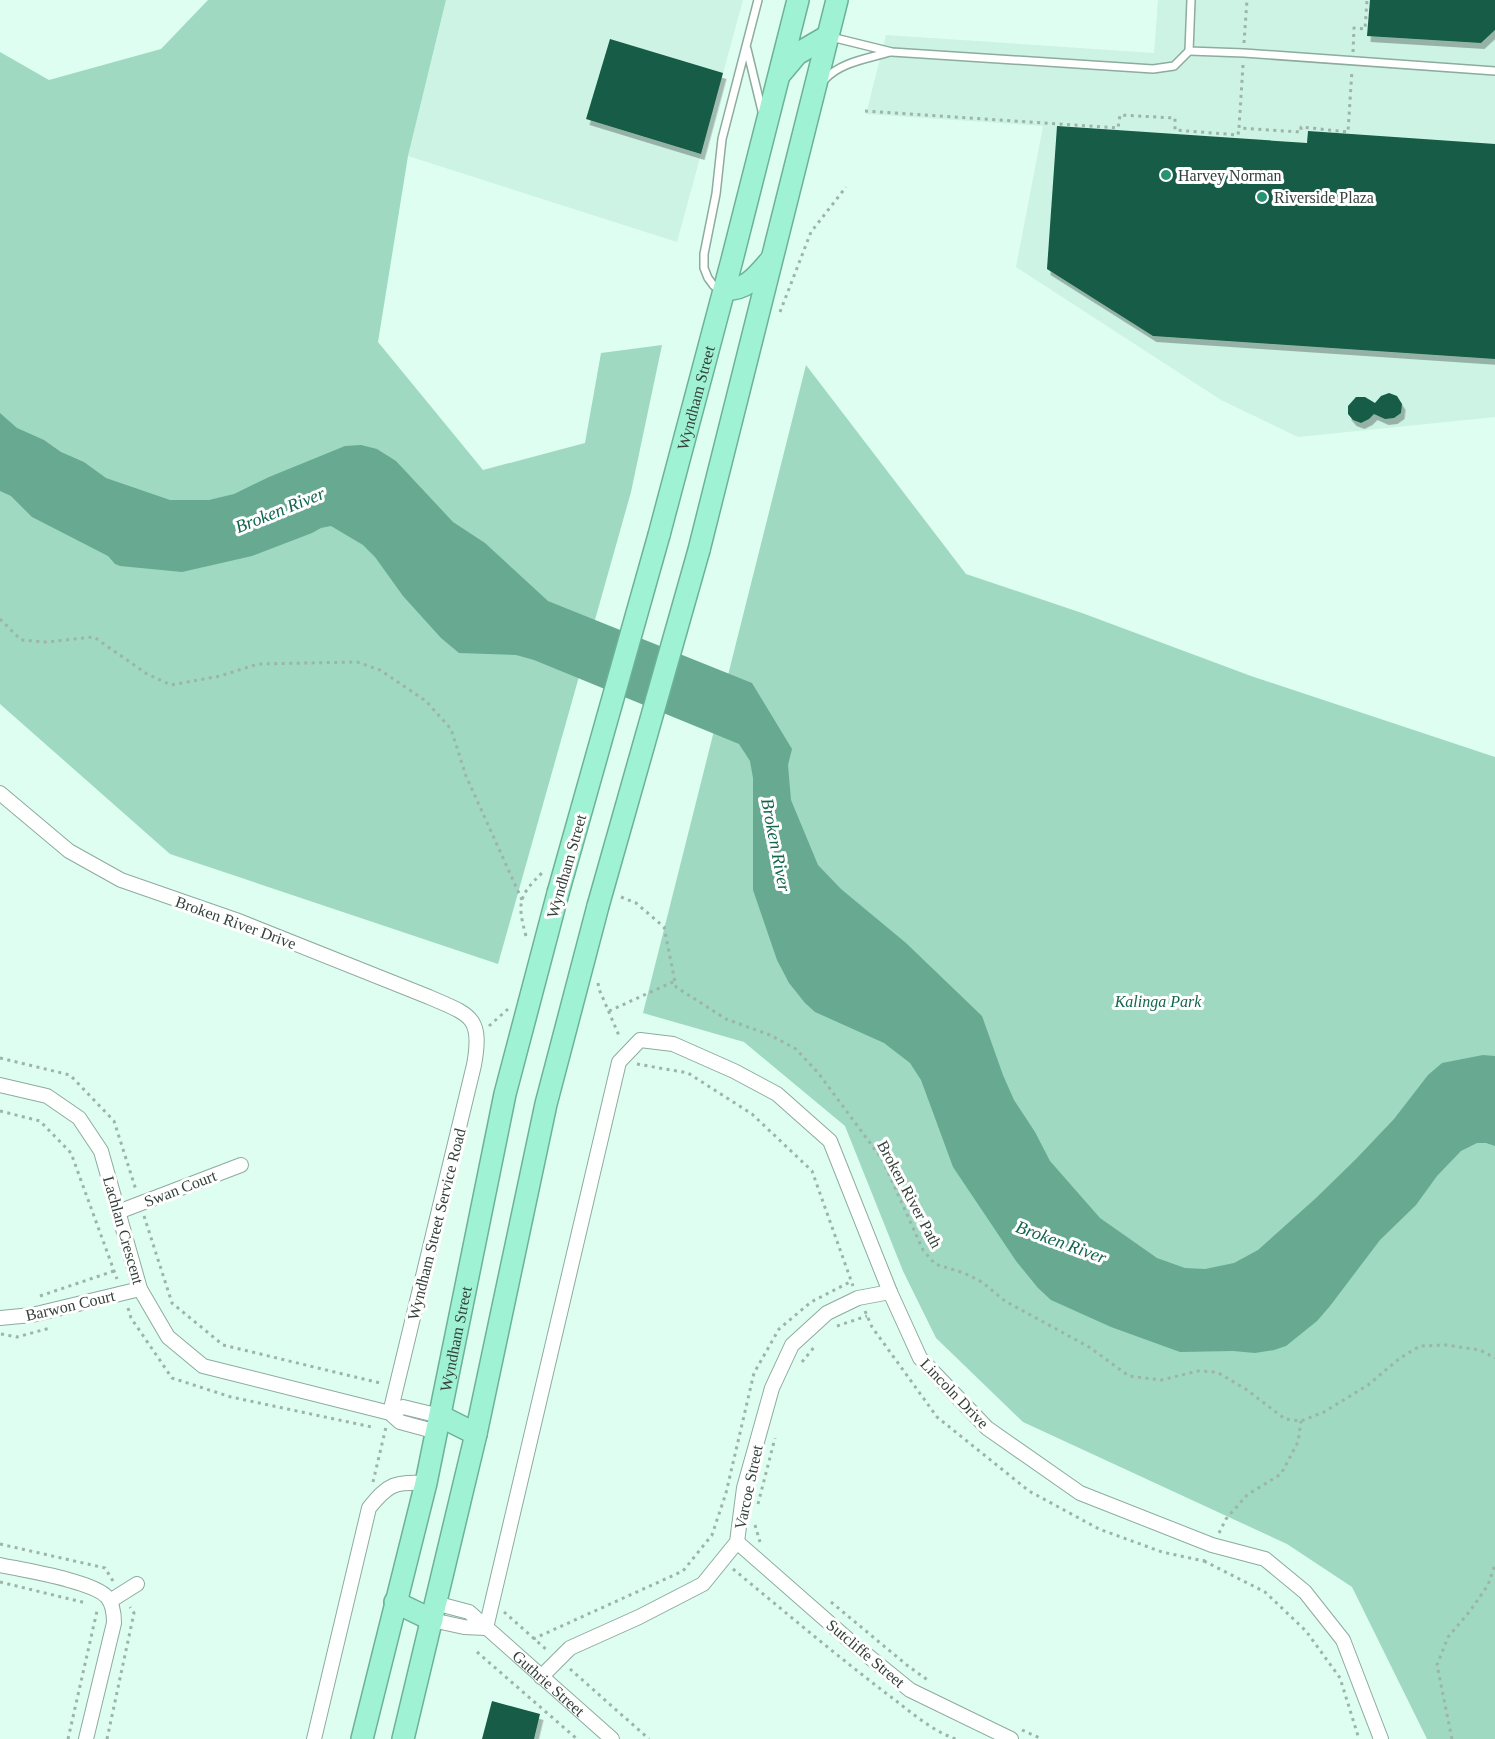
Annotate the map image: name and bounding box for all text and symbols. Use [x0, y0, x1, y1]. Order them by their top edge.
place label: Harvey Norman [1178, 167, 1282, 185]
marker: Harvey Norman [1159, 168, 1173, 182]
place label: Riverside Plaza [1274, 189, 1374, 206]
marker: Riverside Plaza [1255, 190, 1269, 204]
street label: Wyndham Street [674, 343, 718, 452]
water label: Broken River [232, 483, 329, 537]
water label: Broken River [757, 797, 795, 894]
street label: Wyndham Street [544, 812, 591, 920]
street label: Broken River Drive [173, 893, 298, 952]
park label: Kalinga Park [1114, 993, 1202, 1011]
street label: Wyndham Street Service Road [404, 1127, 470, 1322]
street label: Broken River Path [874, 1138, 945, 1251]
street label: Swan Court [142, 1167, 219, 1210]
street label: Lachlan Crescent [100, 1174, 147, 1287]
water label: Broken River [1013, 1216, 1110, 1268]
street label: Wyndham Street [437, 1284, 475, 1393]
street label: Barwon Court [24, 1287, 117, 1324]
street label: Lincoln Drive [917, 1355, 992, 1432]
street label: Varcoe Street [731, 1443, 766, 1531]
street label: Sutcliffe Street [823, 1616, 908, 1691]
street label: Guthrie Street [509, 1647, 588, 1720]

